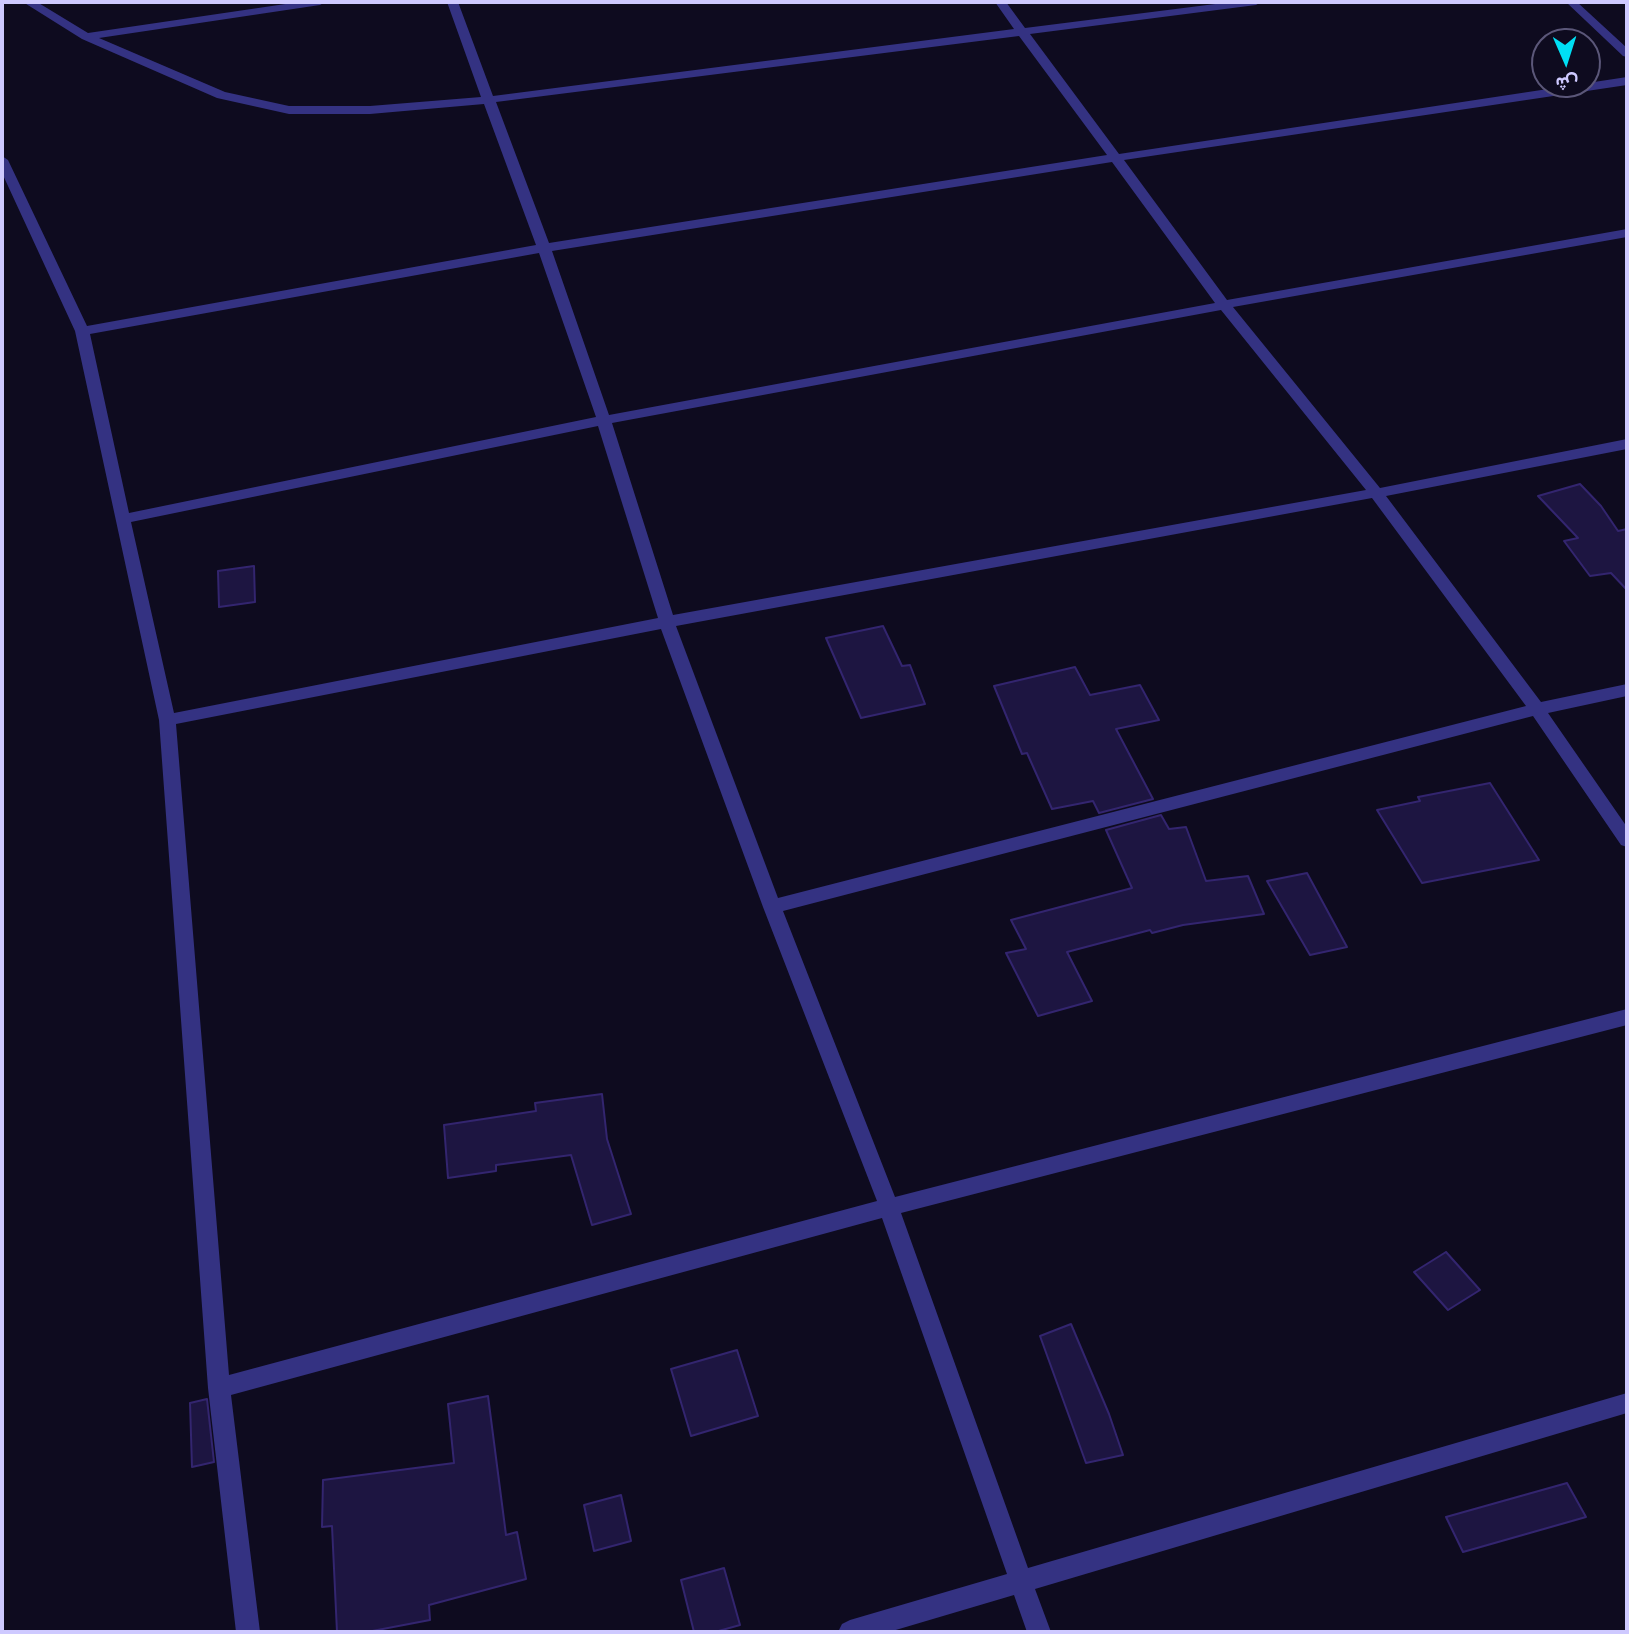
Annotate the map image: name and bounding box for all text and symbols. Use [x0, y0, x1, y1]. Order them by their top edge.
north arrow [1531, 28, 1601, 98]
text: ش [1555, 69, 1579, 95]

